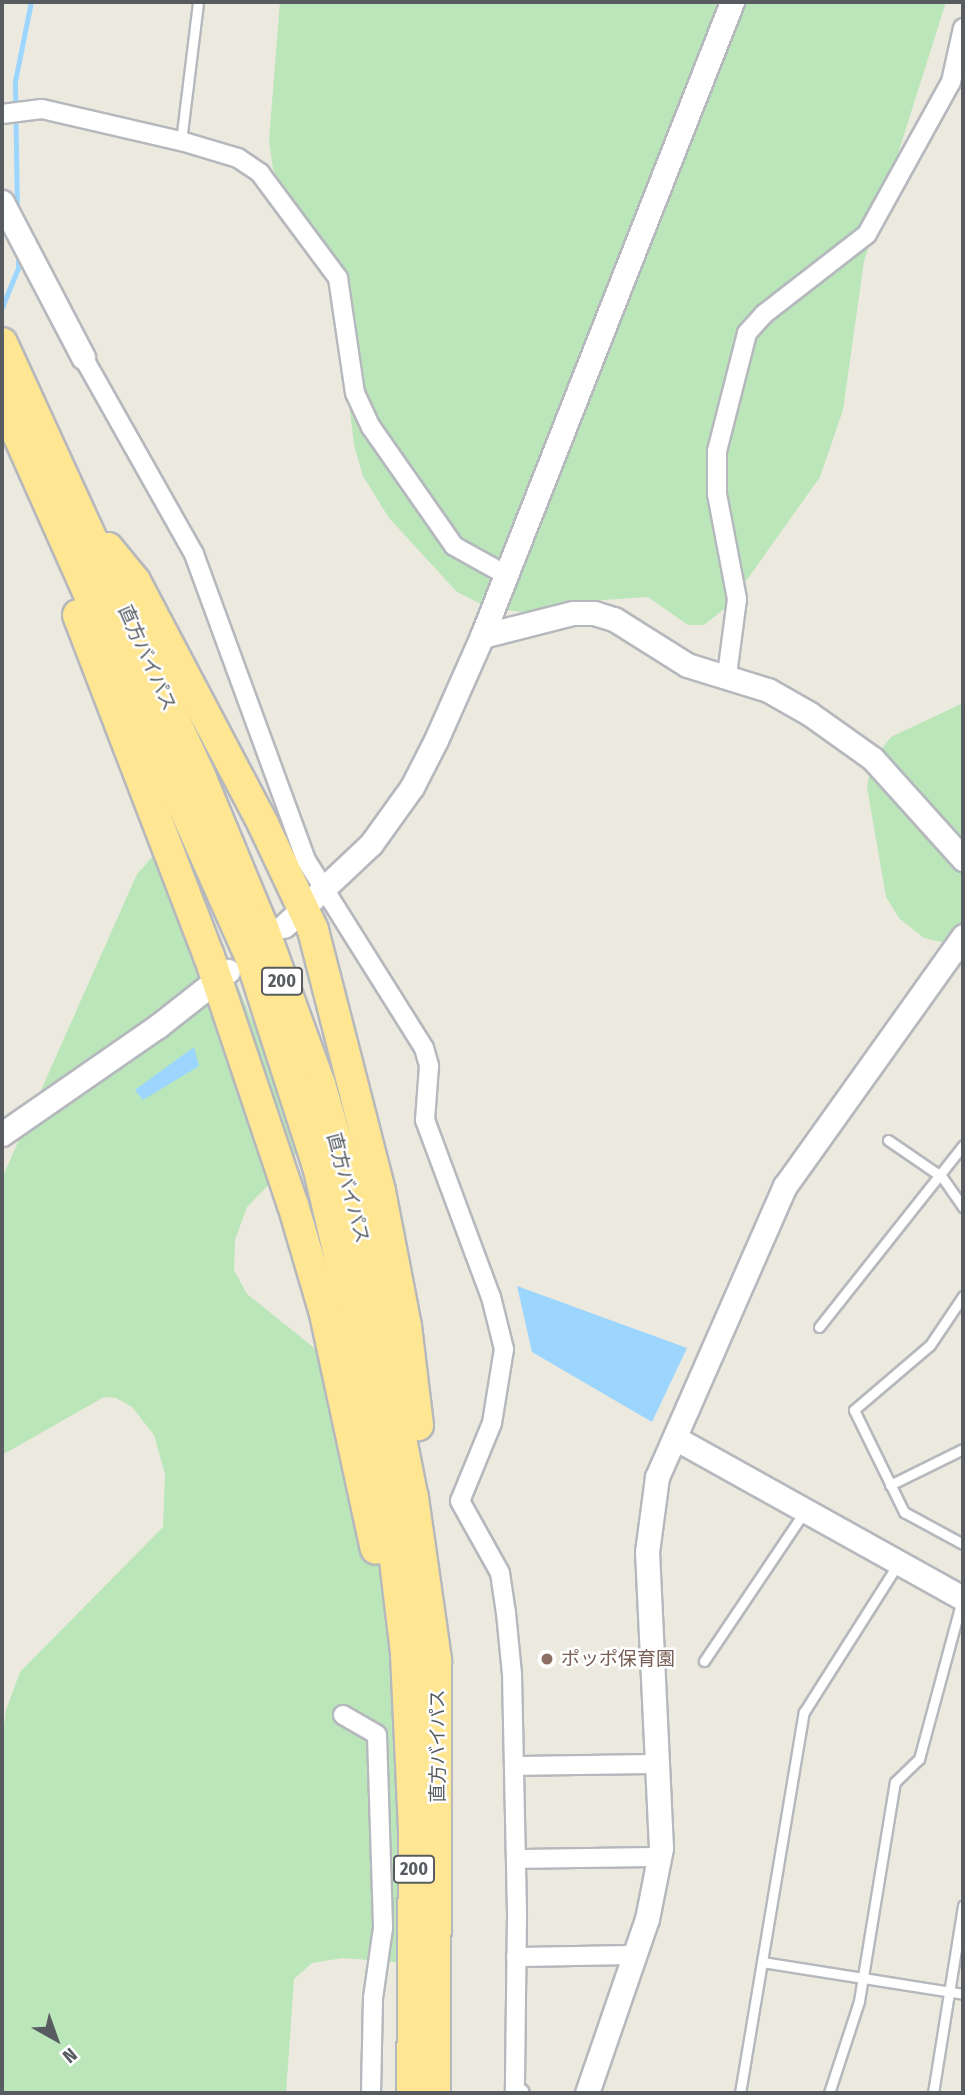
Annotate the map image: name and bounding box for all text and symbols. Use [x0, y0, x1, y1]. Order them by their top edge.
street label: 直方バイパス [113, 601, 181, 715]
road number: 200 [261, 966, 303, 996]
street label: 直方バイパス [322, 1130, 374, 1246]
place label: ポッポ保育園 [561, 1648, 675, 1670]
marker: ポッポ保育園 [539, 1651, 555, 1667]
street label: 直方バイパス [427, 1689, 449, 1803]
road number: 200 [393, 1854, 435, 1884]
north arrow [21, 2004, 91, 2074]
text: N [58, 2043, 82, 2068]

